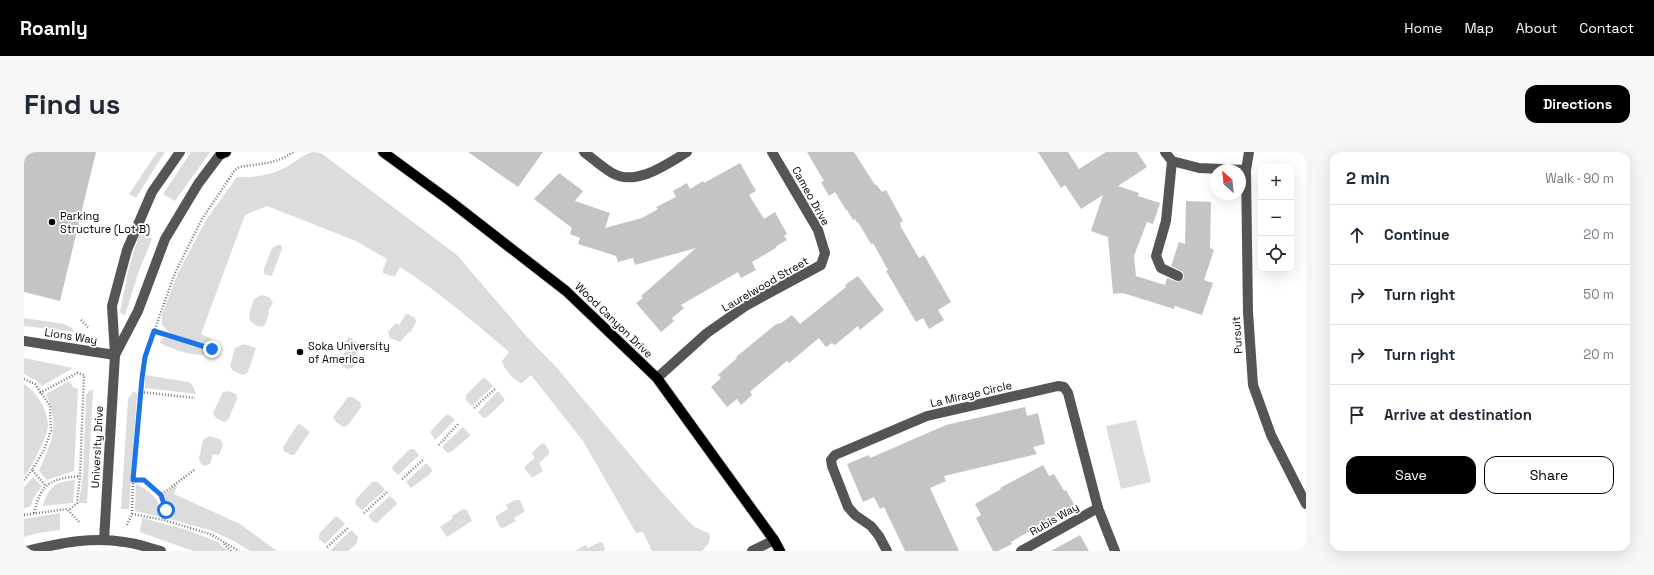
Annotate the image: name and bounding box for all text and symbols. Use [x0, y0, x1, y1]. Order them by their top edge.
text: Roamly [20, 16, 88, 41]
text: Home [1404, 19, 1442, 37]
text: Map [1464, 19, 1494, 37]
text: About [1516, 19, 1557, 37]
text: Contact [1579, 19, 1634, 37]
button: Directions [1525, 85, 1630, 123]
text: Find us [24, 86, 121, 122]
street label: Cameo Drive [789, 164, 833, 228]
north arrow [1210, 164, 1246, 200]
map controls [1258, 164, 1294, 272]
button: + [1258, 164, 1294, 200]
text: 2 min [1346, 167, 1390, 189]
text: Walk · 90 m [1545, 170, 1614, 187]
button: − [1258, 200, 1294, 236]
place label: Parking Structure (Lot B) [60, 209, 150, 236]
marker: Parking Structure (Lot B) [47, 217, 57, 227]
icon: ahead [1346, 224, 1368, 246]
text: Continue [1384, 225, 1450, 244]
text: 20 m [1583, 226, 1614, 243]
button: locate [1258, 236, 1294, 272]
street label: Laurelwood Street [719, 253, 811, 315]
street label: Wood Canyon Drive [572, 279, 656, 361]
icon: right [1346, 284, 1368, 306]
text: Turn right [1384, 285, 1455, 304]
text: 50 m [1583, 286, 1614, 303]
street label: Pursuit [1229, 316, 1245, 354]
street label: Lions Way [44, 325, 98, 347]
place label: Soka University of America [308, 339, 390, 366]
route end [203, 340, 221, 358]
icon: right [1346, 344, 1368, 366]
text: Turn right [1384, 345, 1455, 364]
text: 20 m [1583, 346, 1614, 363]
marker: Soka University of America [295, 347, 305, 357]
street label: La Mirage Circle [929, 378, 1013, 410]
icon: arrive [1346, 404, 1368, 426]
street label: University Drive [88, 405, 106, 489]
text: Arrive at destination [1384, 405, 1532, 424]
button: Save [1346, 456, 1476, 494]
button: Share [1484, 456, 1614, 494]
street label: Rubis Way [1027, 499, 1081, 539]
route start [157, 501, 175, 519]

